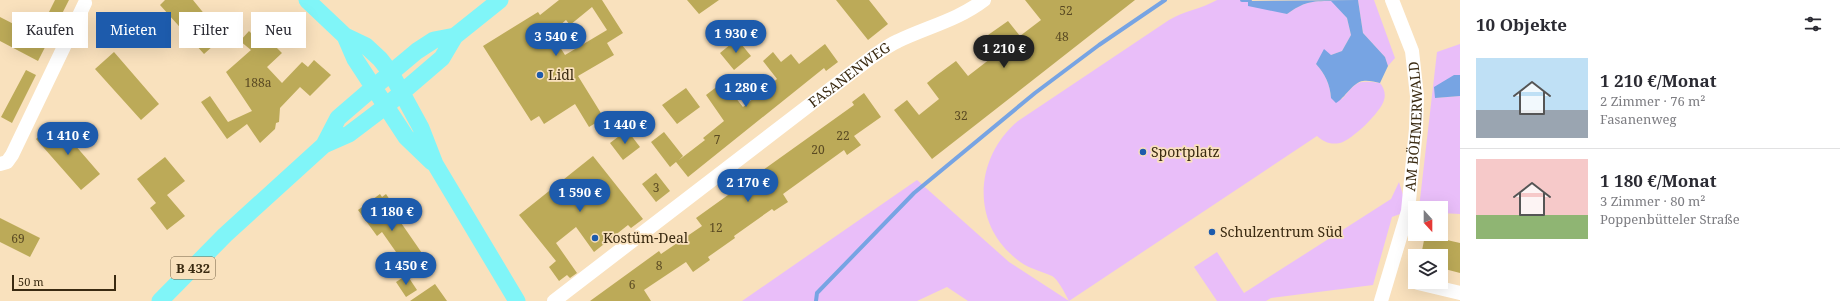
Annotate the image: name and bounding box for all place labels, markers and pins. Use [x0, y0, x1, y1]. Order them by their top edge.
pin: 1 930 € [699, 20, 773, 54]
pin: 3 540 € [519, 23, 593, 57]
pin: 1 210 € [967, 35, 1041, 69]
place label: Lidl [548, 65, 575, 84]
marker: Lidl [535, 70, 545, 80]
pin: 1 280 € [709, 74, 783, 108]
pin: 1 440 € [588, 111, 662, 145]
pin: 1 410 € [31, 122, 105, 156]
place label: Sportplatz [1151, 142, 1220, 161]
marker: Sportplatz [1138, 147, 1148, 157]
pin: 2 170 € [711, 169, 785, 203]
pin: 1 590 € [543, 179, 617, 213]
pin: 1 180 € [355, 198, 429, 232]
place label: Schulzentrum Süd [1220, 222, 1343, 241]
marker: Schulzentrum Süd [1207, 227, 1217, 237]
place label: Kostüm-Deal [603, 228, 689, 247]
marker: Kostüm-Deal [590, 233, 600, 243]
pin: 1 450 € [369, 252, 443, 286]

